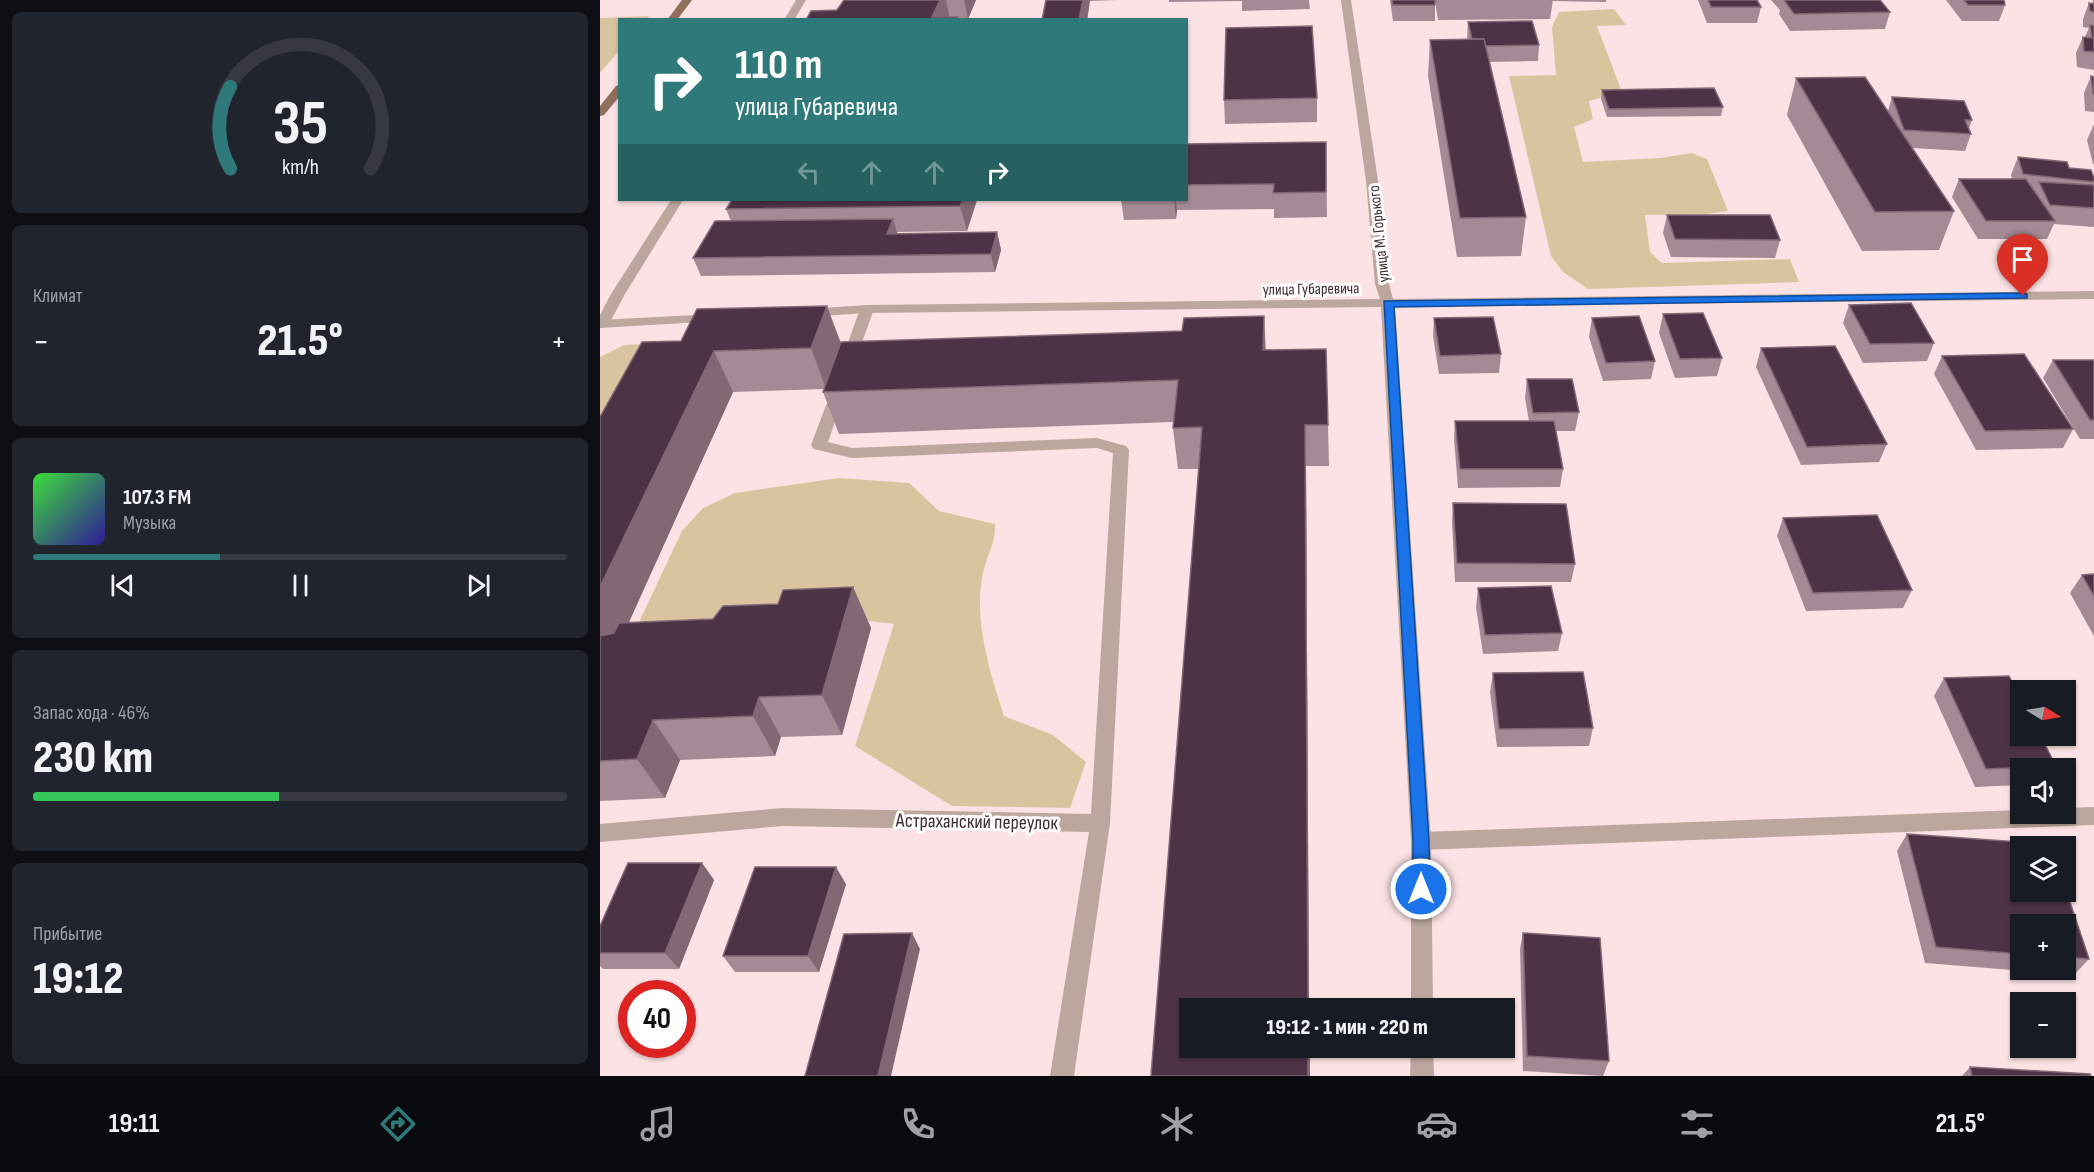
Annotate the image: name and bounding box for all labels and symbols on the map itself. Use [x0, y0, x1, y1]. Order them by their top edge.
street label: улица М. Горького [1365, 184, 1394, 283]
pin [1997, 234, 2048, 296]
street label: улица Губаревича [1263, 279, 1359, 300]
north arrow [2010, 680, 2076, 746]
street label: Астраханский переулок [895, 809, 1059, 835]
position arrow [1389, 857, 1453, 921]
speed limit sign: 40 [618, 980, 696, 1058]

